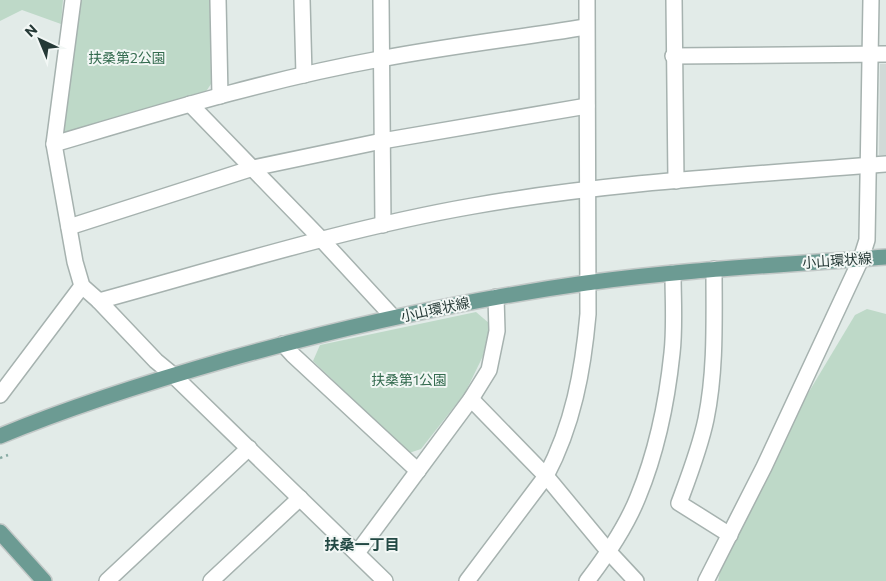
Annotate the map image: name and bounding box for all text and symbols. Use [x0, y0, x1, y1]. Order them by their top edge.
north arrow [15, 15, 65, 65]
text: N [21, 21, 40, 40]
park label: 扶桑第2公園 [88, 49, 166, 66]
street label: 小山環状線 [801, 249, 873, 271]
street label: 小山環状線 [399, 293, 471, 325]
park label: 扶桑第1公園 [371, 371, 447, 388]
district label: 扶桑一丁目 [324, 535, 400, 553]

